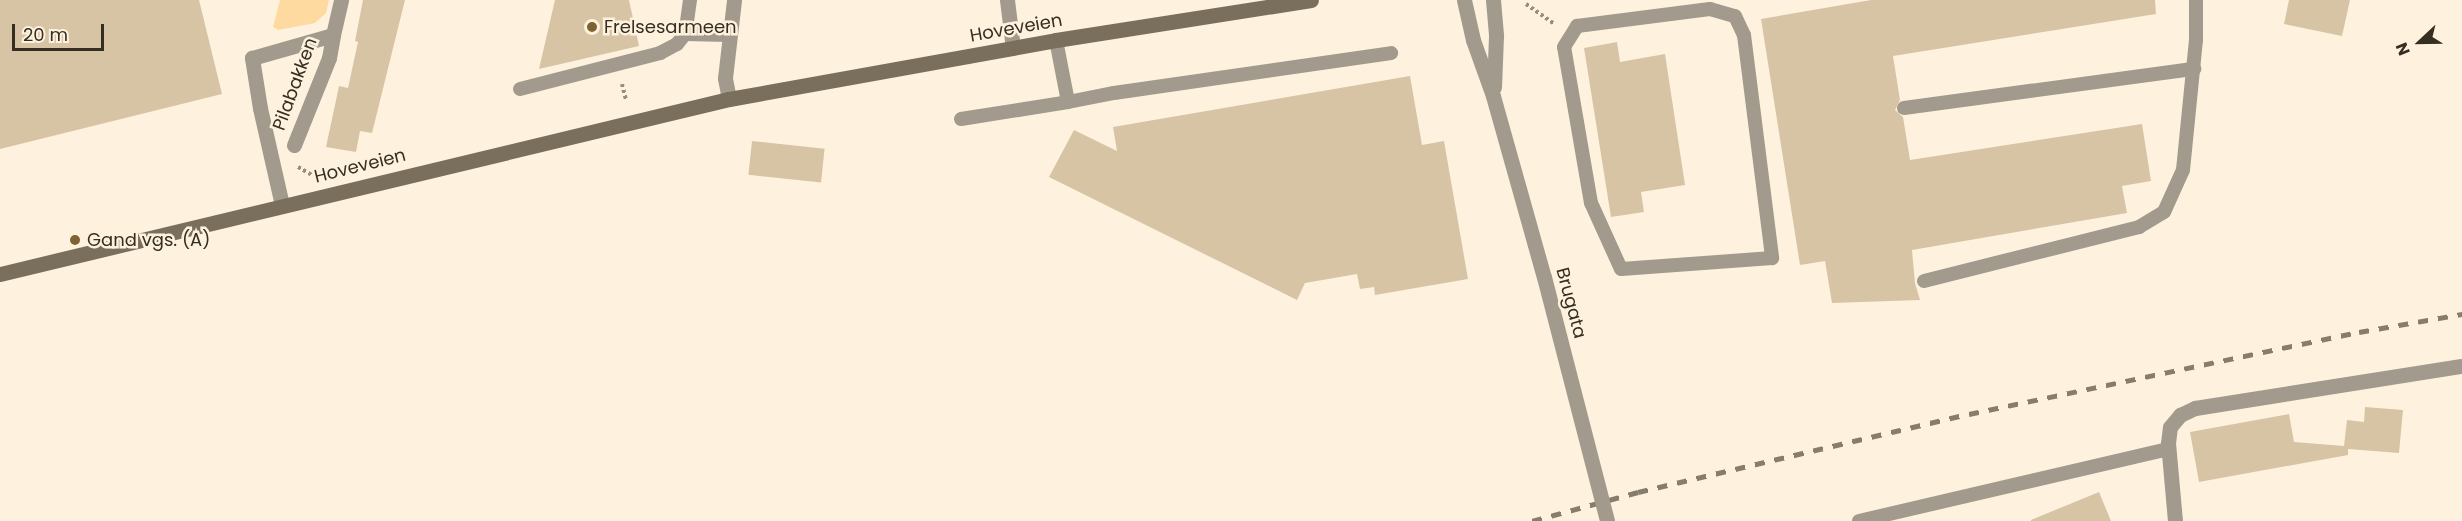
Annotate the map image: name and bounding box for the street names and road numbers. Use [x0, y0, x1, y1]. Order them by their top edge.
street label: Hoveveien [968, 9, 1064, 47]
street label: Pilabakken [268, 35, 322, 133]
street label: Hoveveien [312, 144, 408, 188]
street label: Brugata [1551, 265, 1591, 341]

